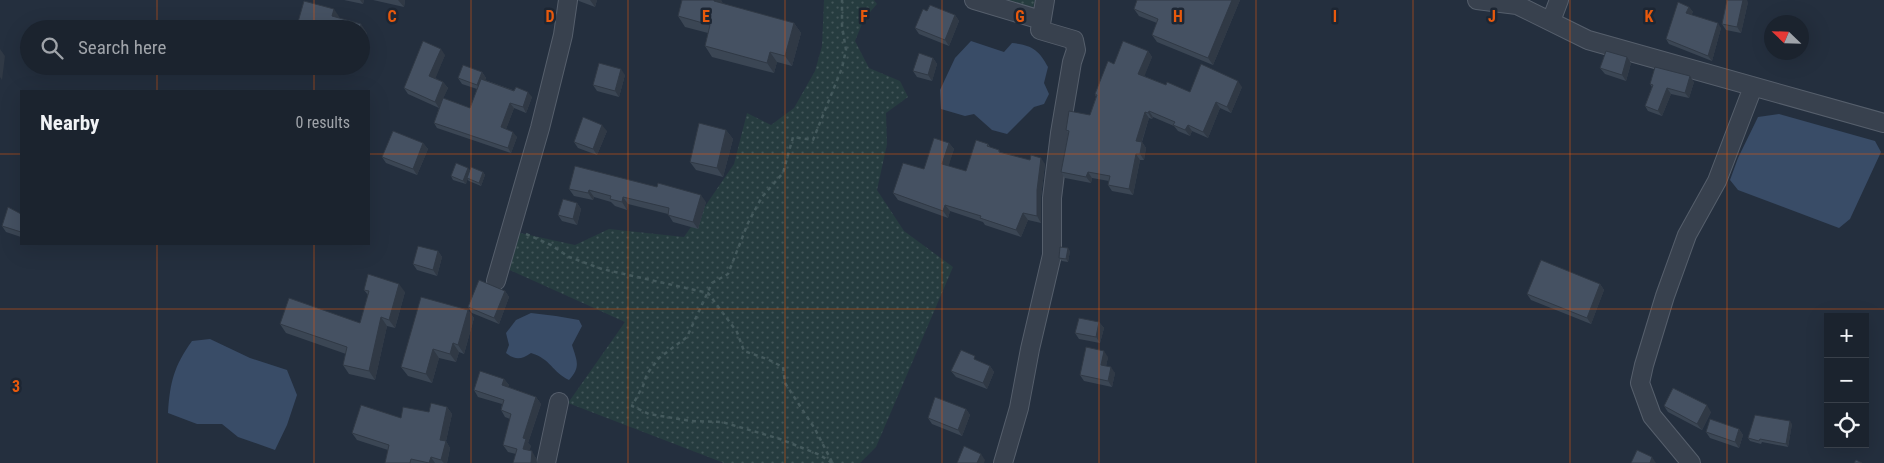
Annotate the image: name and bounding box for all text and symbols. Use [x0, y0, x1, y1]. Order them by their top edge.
text: C [387, 7, 397, 26]
text: D [545, 7, 555, 26]
text: E [702, 7, 710, 26]
text: F [860, 7, 868, 26]
text: G [1015, 7, 1025, 26]
text: H [1173, 7, 1183, 26]
text: I [1333, 7, 1337, 26]
text: J [1488, 7, 1496, 26]
text: K [1645, 7, 1654, 26]
north arrow [1764, 15, 1809, 60]
search box [20, 20, 370, 75]
icon: search [38, 34, 66, 62]
text: Search here [78, 36, 166, 59]
text: Nearby [40, 111, 99, 135]
text: 0 results [295, 113, 350, 132]
map controls [1824, 313, 1869, 448]
button: + [1824, 313, 1869, 358]
button: − [1824, 358, 1869, 403]
text: 3 [12, 377, 20, 396]
button: locate [1824, 403, 1869, 448]

